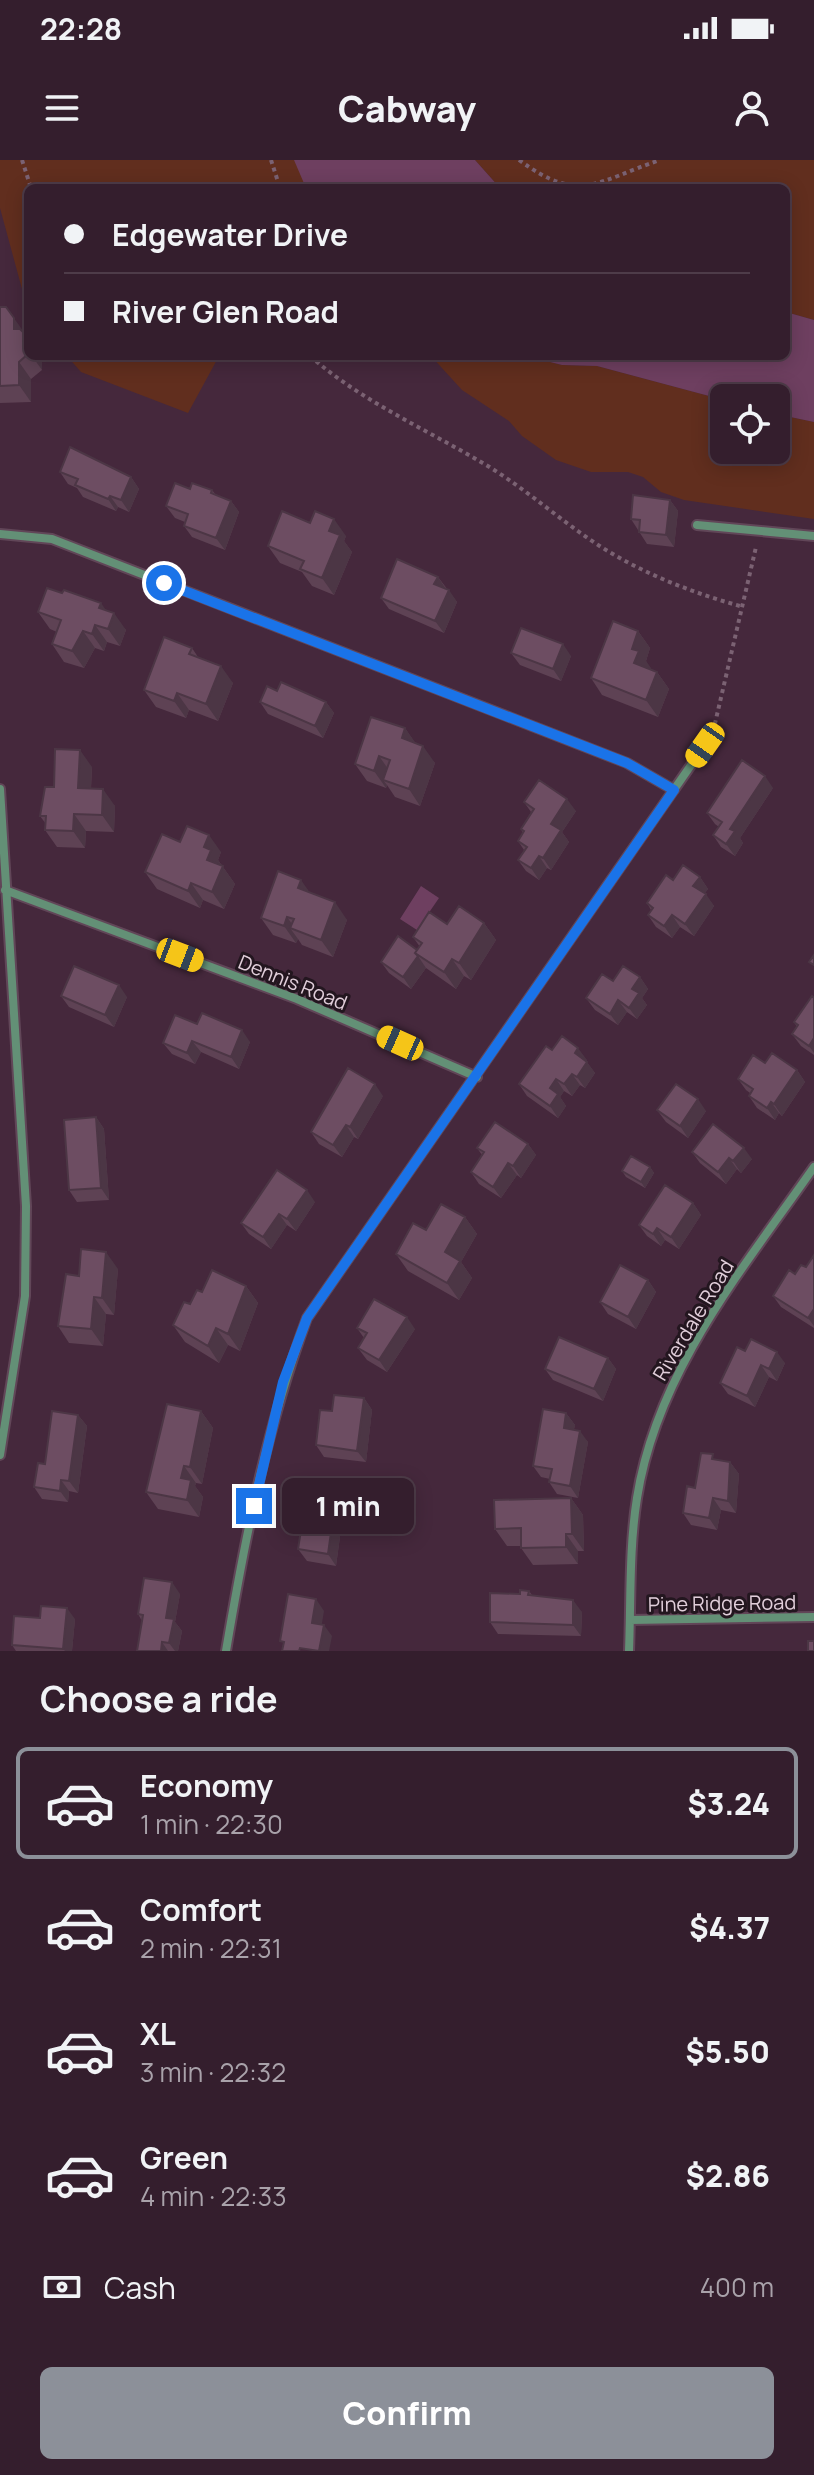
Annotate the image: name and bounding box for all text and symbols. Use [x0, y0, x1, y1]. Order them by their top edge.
text: 22:28 [40, 8, 122, 49]
text: Cabway [338, 84, 476, 133]
icon: menu [40, 86, 84, 130]
icon: person [730, 86, 774, 130]
text: Edgewater Drive [112, 214, 348, 255]
text: River Glen Road [112, 291, 339, 332]
map controls [710, 384, 790, 464]
button: locate [710, 384, 790, 464]
route start [146, 565, 182, 601]
car [681, 718, 729, 772]
car [153, 935, 207, 975]
street label: Dennis Road [235, 948, 351, 1016]
car [373, 1022, 427, 1064]
street label: Riverdale Road [646, 1255, 740, 1385]
callout: 1 min [282, 1478, 414, 1534]
route end [236, 1488, 272, 1524]
text: 1 min [315, 1488, 381, 1524]
street label: Pine Ridge Road [648, 1588, 796, 1618]
text: Choose a ride [40, 1674, 278, 1723]
text: Economy [140, 1765, 273, 1806]
icon: car [44, 1767, 116, 1839]
text: $3.24 [687, 1783, 770, 1824]
text: 1 min · 22:30 [140, 1806, 283, 1842]
text: Comfort [140, 1889, 262, 1930]
icon: car [44, 1891, 116, 1963]
text: $4.37 [689, 1907, 770, 1948]
text: 2 min · 22:31 [140, 1930, 282, 1966]
text: XL [140, 2013, 176, 2054]
icon: car [44, 2015, 116, 2087]
text: $5.50 [686, 2031, 770, 2072]
text: 3 min · 22:32 [140, 2054, 286, 2090]
text: Green [140, 2137, 228, 2178]
icon: car [44, 2139, 116, 2211]
text: $2.86 [686, 2155, 770, 2196]
text: 4 min · 22:33 [140, 2178, 287, 2214]
icon: cash [40, 2265, 84, 2309]
text: Cash [104, 2267, 176, 2308]
text: 400 m [700, 2269, 774, 2305]
button: Confirm [40, 2367, 774, 2459]

